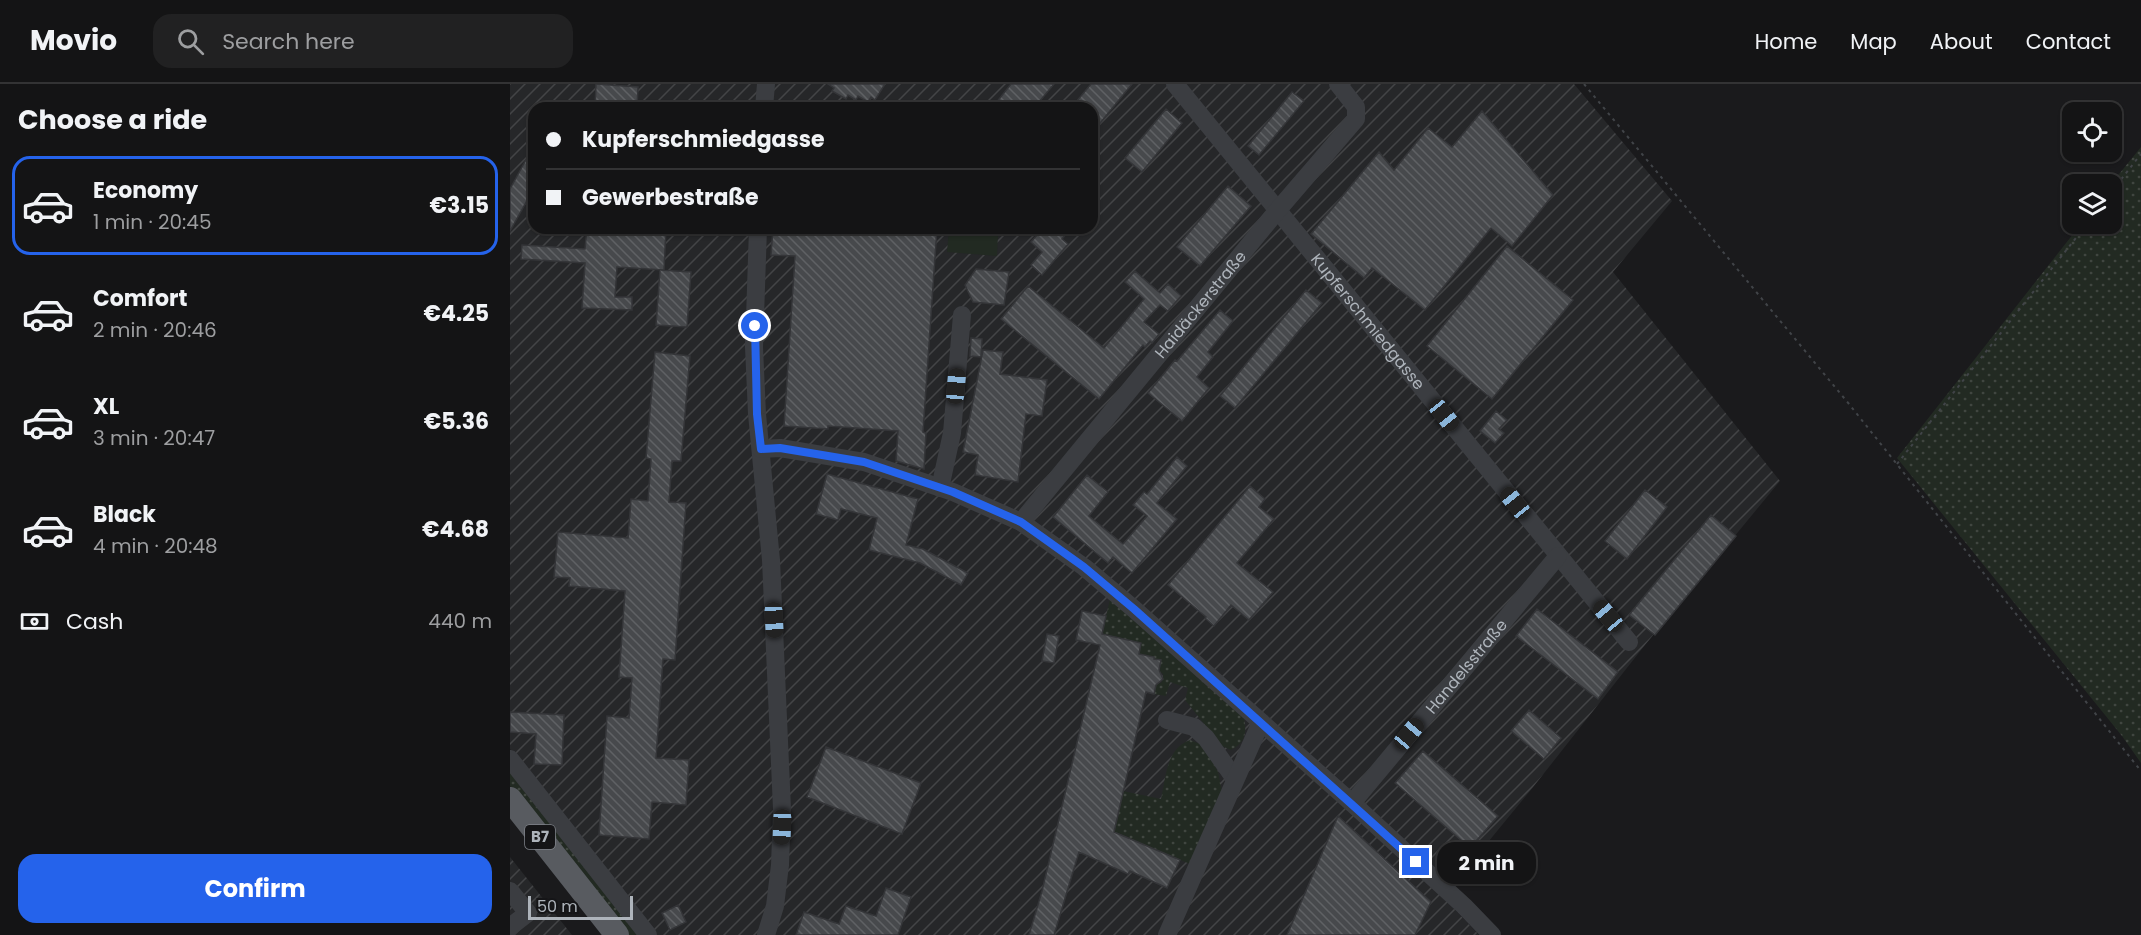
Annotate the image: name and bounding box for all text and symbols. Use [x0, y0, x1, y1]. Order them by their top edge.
search box [153, 14, 573, 68]
text: Movio [30, 21, 117, 60]
icon: search [174, 25, 207, 58]
text: Search here [222, 26, 355, 57]
text: Home [1755, 27, 1817, 56]
text: Map [1850, 27, 1897, 56]
text: About [1930, 27, 1993, 56]
text: Contact [2026, 27, 2111, 56]
text: Choose a ride [18, 101, 207, 138]
map controls [2062, 102, 2122, 234]
button: locate [2062, 102, 2122, 162]
text: Kupferschmiedgasse [582, 124, 825, 155]
button: layers [2062, 174, 2122, 234]
text: Economy [93, 175, 198, 206]
icon: car [21, 179, 75, 233]
text: Gewerbestraße [582, 182, 759, 213]
text: €3.15 [429, 190, 489, 221]
text: 1 min · 20:45 [93, 208, 211, 236]
street label: Haidäckerstraße [1149, 246, 1252, 363]
street label: Kupferschmiedgasse [1305, 249, 1430, 395]
text: Comfort [93, 283, 187, 314]
icon: car [21, 287, 75, 341]
text: €4.25 [424, 298, 489, 329]
route start [741, 312, 768, 339]
text: 2 min · 20:46 [93, 316, 217, 344]
car [945, 367, 967, 405]
text: XL [93, 391, 119, 422]
icon: car [21, 395, 75, 449]
car [1426, 395, 1462, 435]
text: €5.36 [424, 406, 489, 437]
text: 3 min · 20:47 [93, 424, 215, 452]
car [1497, 483, 1533, 523]
text: Black [93, 499, 156, 530]
icon: car [21, 503, 75, 557]
text: €4.68 [422, 514, 489, 545]
text: 4 min · 20:48 [93, 532, 218, 560]
car [1590, 596, 1626, 636]
car [764, 602, 784, 638]
icon: cash [18, 605, 51, 638]
text: Cash [66, 606, 123, 637]
text: 440 m [428, 607, 492, 635]
street label: Handelsstraße [1420, 614, 1513, 719]
car [1391, 714, 1427, 754]
car [772, 809, 792, 845]
road number: B7 [525, 825, 555, 849]
callout: 2 min [1437, 841, 1536, 883]
route end [1402, 848, 1429, 875]
text: 2 min [1458, 849, 1515, 877]
button: Confirm [18, 854, 492, 923]
scale bar [528, 893, 633, 920]
text: 50 m [537, 895, 578, 918]

